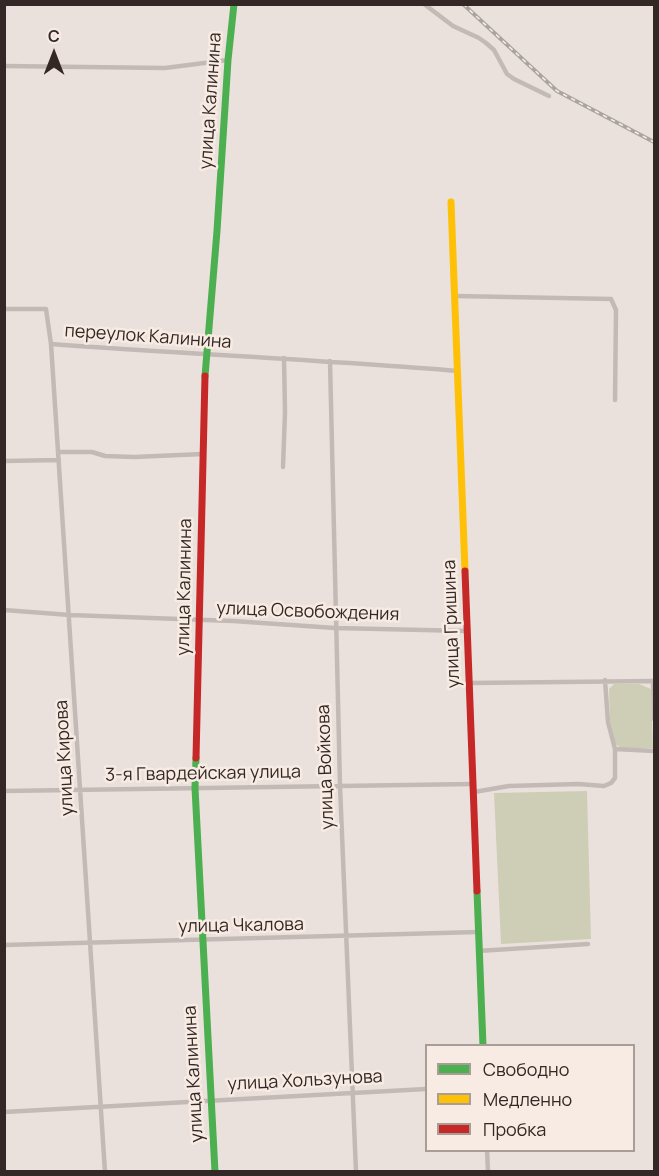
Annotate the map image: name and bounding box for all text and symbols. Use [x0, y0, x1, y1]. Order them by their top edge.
north arrow [24, 24, 84, 84]
text: С [48, 25, 60, 47]
street label: улица Калинина [195, 32, 227, 170]
street label: переулок Калинина [64, 320, 232, 354]
street label: улица Калинина [173, 518, 197, 656]
street label: улица Гришина [439, 559, 465, 689]
street label: улица Освобождения [216, 598, 400, 626]
street label: улица Кирова [51, 699, 79, 817]
street label: улица Войкова [313, 704, 339, 830]
street label: 3-я Гвардейская улица [105, 761, 301, 787]
street label: улица Чкалова [178, 914, 304, 938]
street label: улица Калинина [180, 1005, 208, 1143]
legend [425, 1044, 635, 1152]
text: Свободно [483, 1057, 569, 1081]
street label: улица Хользунова [227, 1066, 383, 1096]
text: Медленно [483, 1087, 572, 1111]
text: Пробка [483, 1117, 546, 1141]

